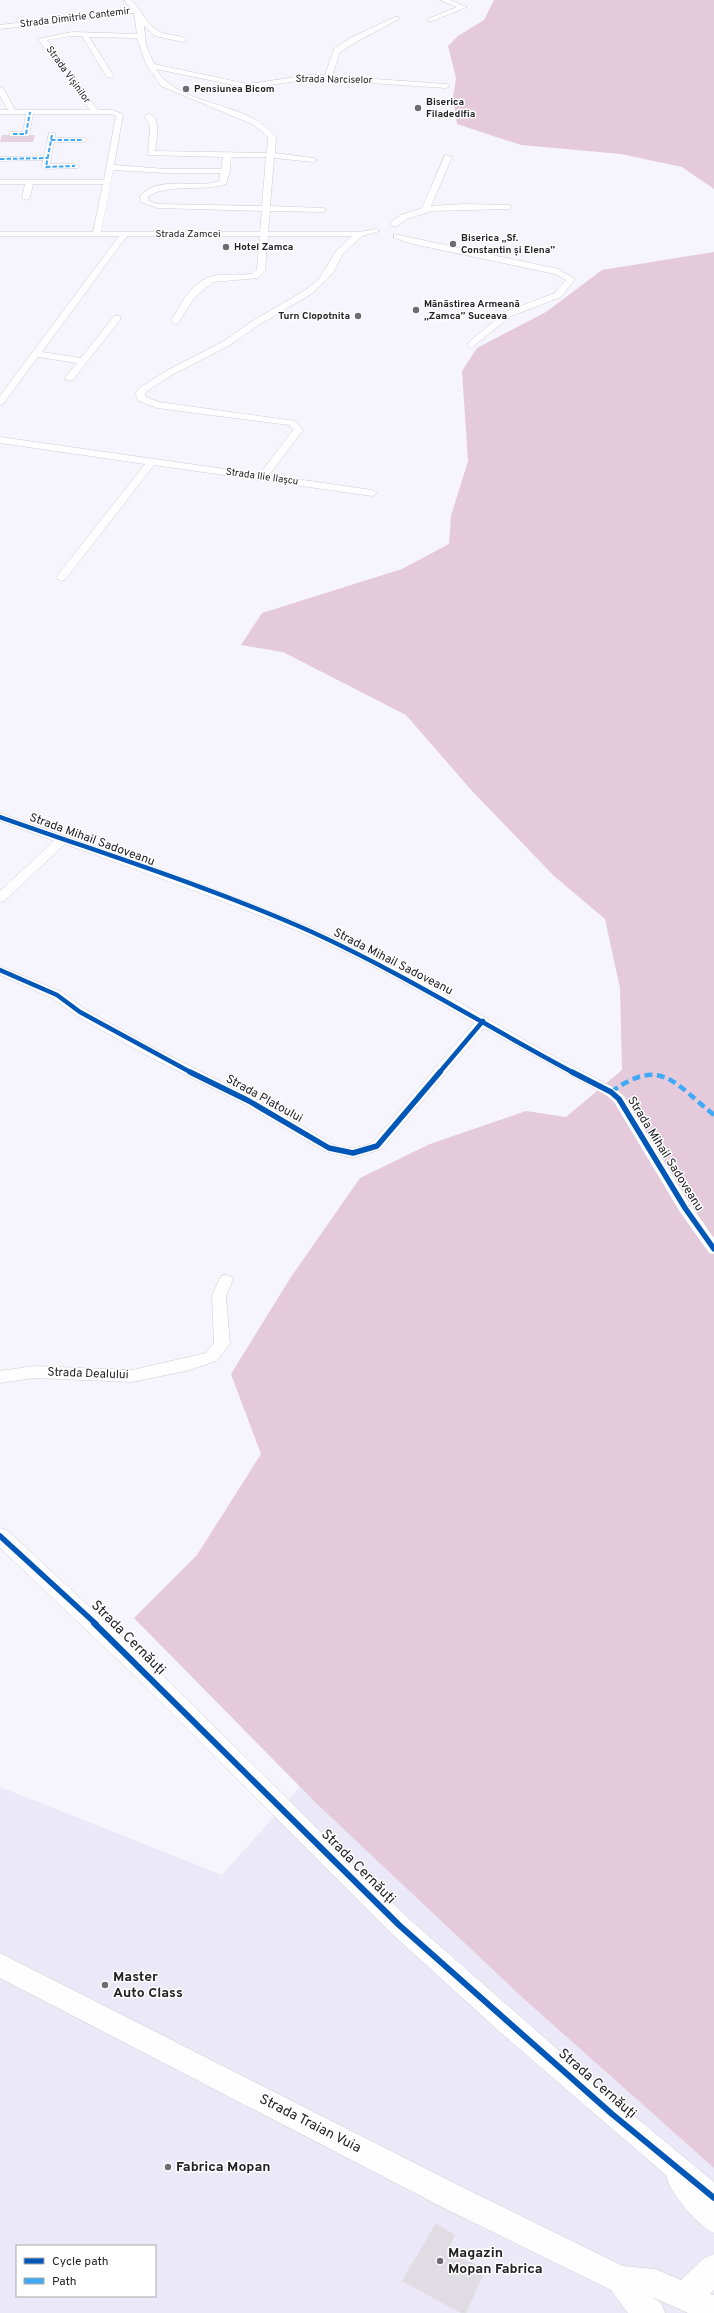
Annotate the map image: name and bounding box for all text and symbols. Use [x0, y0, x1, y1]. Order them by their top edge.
street label: Strada Dimitrie Cantemir [19, 5, 131, 31]
street label: Strada Vișinilor [43, 44, 93, 106]
street label: Strada Narciselor [295, 73, 373, 87]
place label: Pensiunea Bicom [194, 83, 275, 96]
marker: Pensiunea Bicom [181, 84, 191, 94]
place label: Biserica Filadedlfia [426, 96, 475, 121]
marker: Biserica Filadedlfia [413, 103, 423, 113]
street label: Strada Zamcei [155, 228, 221, 241]
place label: Biserica „Sf. Constantin și Elena” [461, 232, 555, 257]
marker: Biserica „Sf. Constantin și Elena” [448, 239, 458, 249]
place label: Hotel Zamca [234, 241, 293, 254]
marker: Hotel Zamca [221, 242, 231, 252]
place label: Mănăstirea Armeană „Zamca” Suceava [424, 298, 520, 323]
marker: Mănăstirea Armeană „Zamca” Suceava [411, 305, 421, 315]
place label: Turn Clopotnita [278, 310, 350, 323]
marker: Turn Clopotnita [353, 311, 363, 321]
street label: Strada Ilie Ilașcu [225, 465, 299, 489]
street label: Strada Mihail Sadoveanu [27, 810, 157, 870]
street label: Strada Mihail Sadoveanu [330, 925, 456, 999]
street label: Strada Platoului [223, 1071, 305, 1127]
street label: Strada Mihail Sadoveanu [623, 1094, 707, 1214]
street label: Strada Dealului [47, 1365, 129, 1383]
street label: Strada Cernăuți [87, 1597, 169, 1679]
street label: Strada Cernăuți [317, 1826, 399, 1908]
place label: Master Auto Class [113, 1969, 183, 2002]
marker: Master Auto Class [100, 1980, 110, 1990]
street label: Strada Cernăuți [554, 2045, 640, 2123]
street label: Strada Traian Vuia [256, 2091, 364, 2157]
place label: Fabrica Mopan [176, 2159, 271, 2176]
marker: Fabrica Mopan [163, 2162, 173, 2172]
legend [16, 2245, 156, 2297]
place label: Magazin Mopan Fabrica [448, 2245, 543, 2278]
text: Cycle path [52, 2254, 109, 2270]
marker: Magazin Mopan Fabrica [435, 2256, 445, 2266]
text: Path [52, 2274, 77, 2290]

